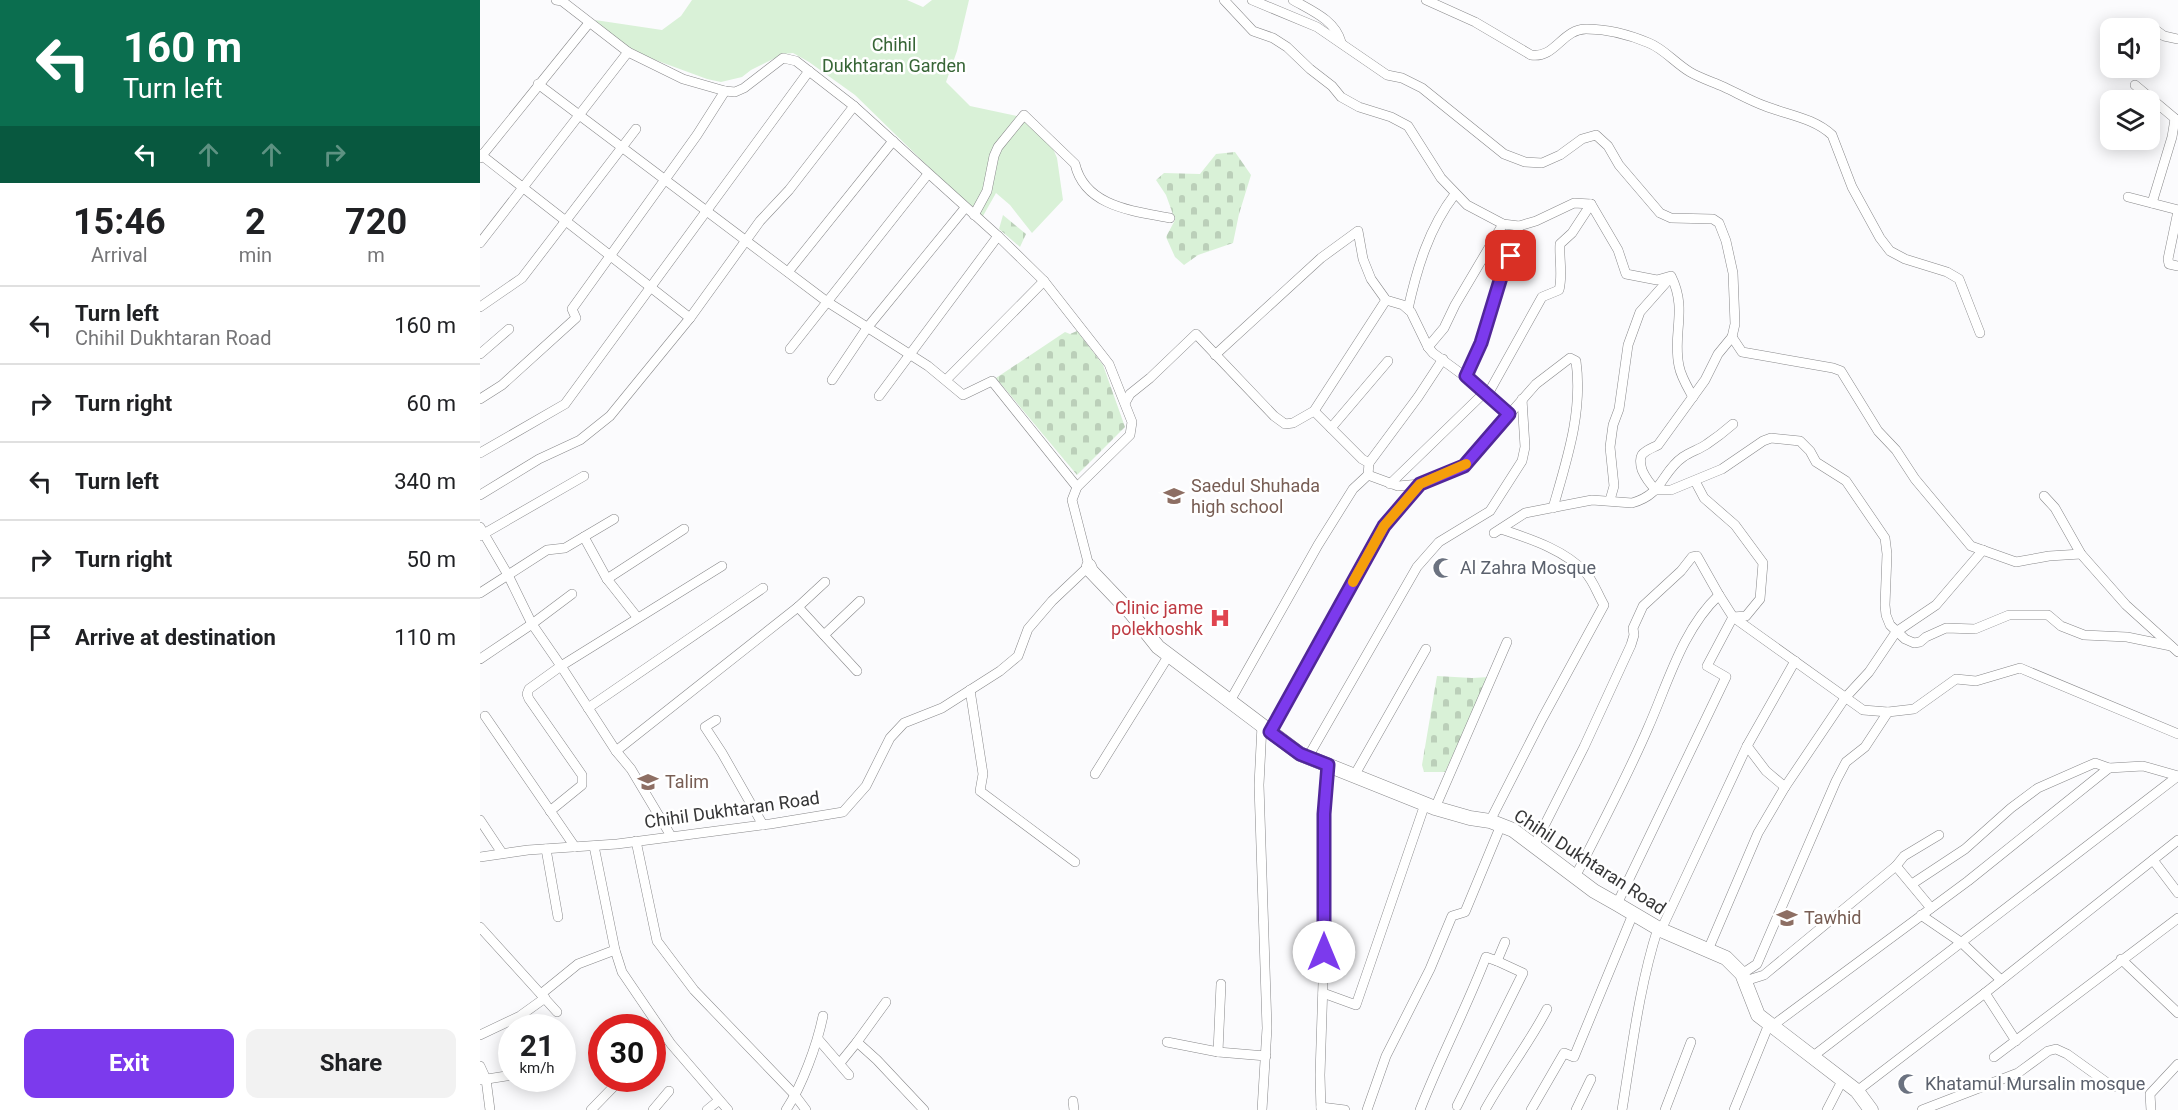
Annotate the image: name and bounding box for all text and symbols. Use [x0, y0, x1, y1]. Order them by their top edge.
map controls [2100, 18, 2160, 150]
button: sound [2100, 18, 2160, 78]
text: 160 m [123, 23, 242, 72]
icon: left [24, 24, 102, 102]
park label: Chihil Dukhtaran Garden [822, 34, 966, 76]
text: Turn left [123, 73, 223, 105]
button: layers [2100, 90, 2160, 150]
icon: left [129, 138, 162, 171]
icon: ahead [192, 138, 225, 171]
icon: ahead [255, 138, 288, 171]
icon: right [318, 138, 351, 171]
text: 15:46 [73, 201, 166, 243]
text: 2 [245, 201, 266, 243]
text: 720 [345, 201, 407, 243]
pin [1485, 230, 1536, 281]
icon: arrive [1494, 239, 1527, 272]
text: Arrival [91, 243, 148, 267]
text: min [239, 243, 272, 267]
text: m [367, 243, 385, 267]
text: Turn left [75, 301, 159, 326]
icon: left [24, 309, 57, 342]
text: 160 m [394, 313, 456, 338]
text: Chihil Dukhtaran Road [75, 326, 271, 350]
icon: right [24, 387, 57, 420]
text: Turn right [75, 391, 172, 416]
text: 60 m [407, 391, 456, 416]
icon: left [24, 465, 57, 498]
text: Turn left [75, 469, 159, 494]
text: 340 m [394, 469, 456, 494]
place label: Saedul Shuhada high school [1191, 475, 1320, 517]
school or university icon: Saedul Shuhada high school [1162, 484, 1186, 508]
icon: right [24, 543, 57, 576]
text: Turn right [75, 547, 172, 572]
text: 50 m [407, 547, 456, 572]
mosque icon: Al Zahra Mosque [1431, 556, 1455, 580]
place label: Al Zahra Mosque [1460, 557, 1596, 578]
place label: Clinic jame polekhoshk [1111, 597, 1204, 639]
hospital icon: Clinic jame polekhoshk [1208, 606, 1232, 630]
icon: arrive [24, 621, 57, 654]
text: Arrive at destination [75, 625, 276, 650]
text: 110 m [394, 625, 456, 650]
school or university icon: Talim [636, 770, 660, 794]
place label: Talim [665, 771, 709, 792]
street label: Chihil Dukhtaran Road [643, 787, 821, 832]
street label: Chihil Dukhtaran Road [1510, 805, 1670, 919]
school or university icon: Tawhid [1775, 906, 1799, 930]
place label: Tawhid [1804, 907, 1862, 928]
position arrow [1292, 920, 1356, 984]
speed limit sign: 30 [588, 1014, 666, 1092]
text: 21 [520, 1028, 554, 1063]
button: Exit [24, 1029, 234, 1098]
button: Share [246, 1029, 456, 1098]
text: km/h [519, 1059, 555, 1077]
mosque icon: Khatamul Mursalin mosque [1896, 1072, 1920, 1096]
place label: Khatamul Mursalin mosque [1925, 1073, 2145, 1094]

